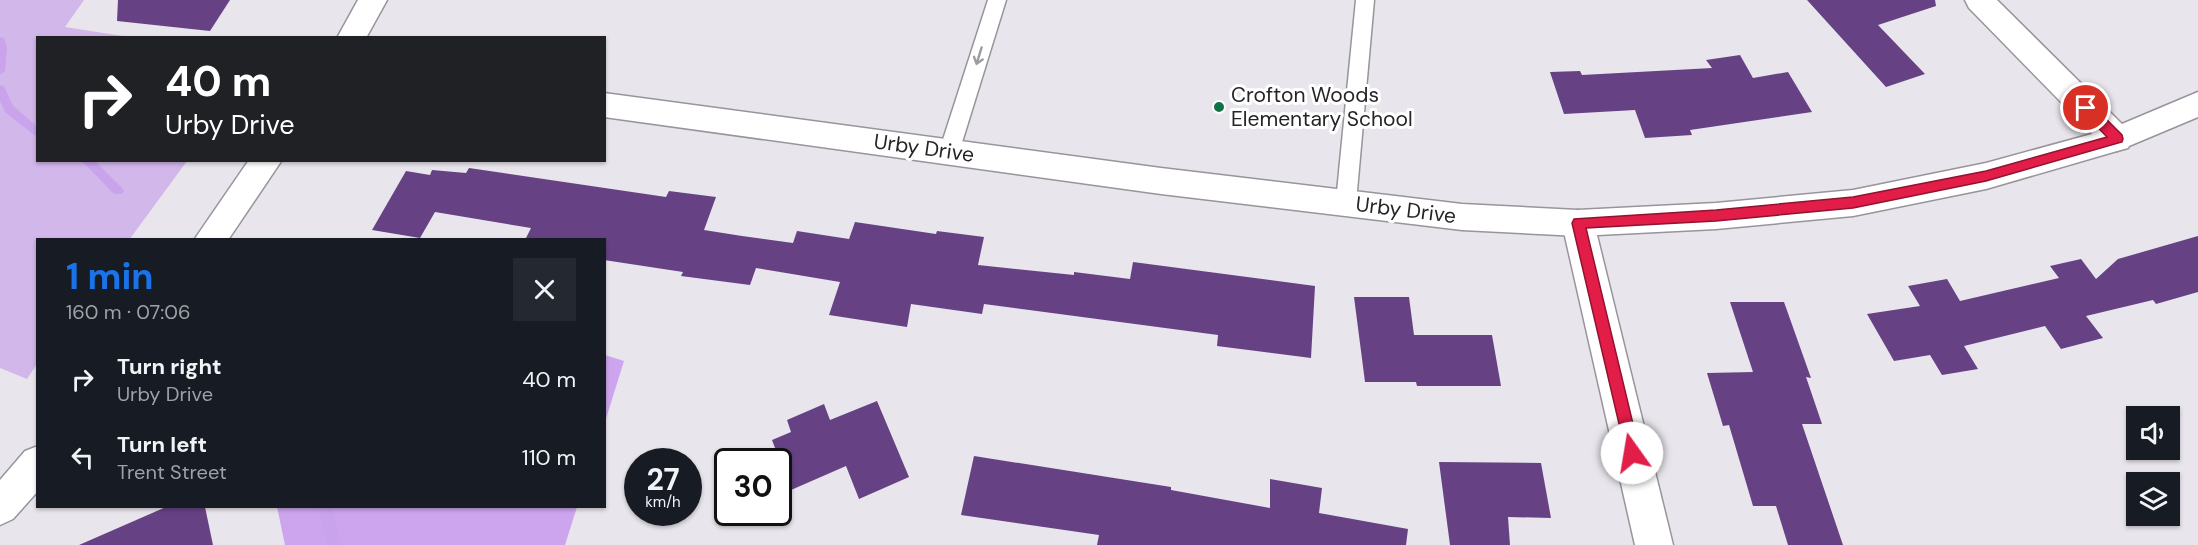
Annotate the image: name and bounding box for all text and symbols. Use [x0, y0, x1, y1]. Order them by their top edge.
one-way arrow [973, 46, 984, 65]
text: 40 m [165, 54, 271, 109]
icon: right [66, 60, 144, 138]
place label: Crofton Woods Elementary School [1231, 81, 1413, 133]
pin [2060, 82, 2111, 133]
icon: arrive [2069, 91, 2102, 124]
marker: Crofton Woods Elementary School [1212, 100, 1226, 114]
text: Urby Drive [165, 107, 295, 142]
street label: Urby Drive [872, 127, 976, 169]
street label: Urby Drive [1354, 190, 1458, 230]
text: 1 min [66, 253, 154, 300]
button: close [513, 258, 576, 321]
text: 160 m · 07:06 [66, 299, 191, 325]
text: Turn right [117, 352, 222, 381]
icon: right [66, 363, 99, 396]
text: 40 m [522, 365, 576, 394]
text: Urby Drive [117, 381, 213, 407]
map controls [2126, 406, 2180, 526]
button: sound [2126, 406, 2180, 460]
position arrow [1600, 421, 1664, 485]
text: Turn left [117, 430, 207, 459]
icon: left [66, 441, 99, 474]
text: 110 m [522, 443, 576, 472]
speed limit sign: 30 [714, 448, 792, 526]
text: Trent Street [117, 459, 227, 485]
text: 27 [646, 460, 680, 499]
button: layers [2126, 472, 2180, 526]
text: km/h [645, 492, 681, 512]

